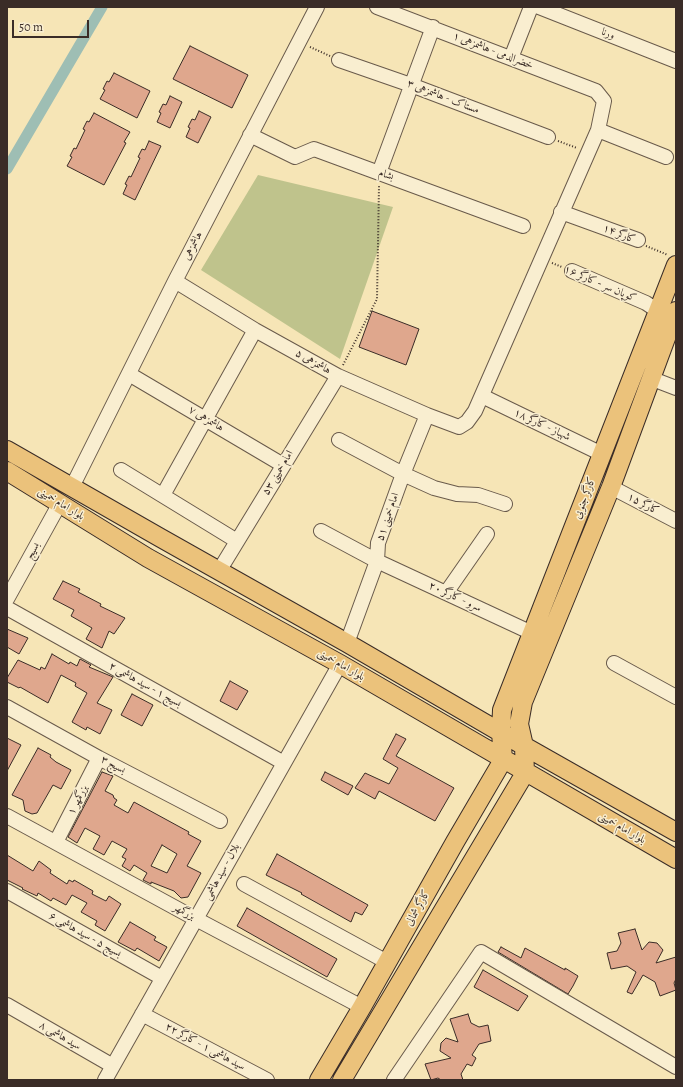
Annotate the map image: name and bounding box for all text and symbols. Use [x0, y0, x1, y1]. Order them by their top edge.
scale bar [14, 12, 91, 38]
text: 50 m [19, 19, 43, 35]
street label: ورنا [599, 25, 617, 43]
street label: خضرالدمی - هاشمزهی ۱ [451, 30, 535, 72]
street label: مستاک - هاشمزهی ۳ [405, 77, 481, 117]
street label: بشام [377, 166, 395, 184]
street label: کارگر ۱۴ [601, 222, 637, 246]
street label: هاشمزهی [180, 230, 206, 262]
street label: کوپان سر - کارگر ۱۶ [562, 263, 638, 305]
street label: هاشمزهی ۵ [293, 347, 333, 377]
street label: هاشمزهی ۷ [186, 403, 226, 435]
street label: شهباز - کارگر ۱۸ [512, 406, 572, 444]
street label: امام خمینی ۵۳ [259, 448, 297, 498]
street label: کارگر جنوبی [571, 475, 599, 521]
street label: بلوار امام خمینی [35, 485, 87, 523]
street label: کارگر ۱۵ [625, 490, 661, 518]
street label: امام خمینی ۵۱ [374, 491, 402, 543]
street label: بسیج [23, 540, 43, 562]
street label: سرو - کارگر ۲۰ [426, 579, 484, 615]
street label: بلوار امام خمینی [315, 646, 367, 684]
street label: بسیج ۱ - سید هاشمی ۲ [106, 660, 184, 710]
street label: بسیج ۳ [98, 753, 128, 777]
street label: بزرگمهر ۱ [65, 783, 91, 817]
street label: بلوار امام خمینی [596, 809, 648, 847]
street label: بلال - سید هاشمی [201, 841, 243, 903]
street label: کارگر شمالی [403, 888, 433, 928]
street label: بزرگمهر [171, 901, 197, 923]
street label: بسیج ۵ - سید هاشمی ۶ [46, 910, 124, 960]
street label: سید هاشمی ۸ [37, 1019, 83, 1053]
street label: سید هاشمی ۱ - کارگر ۲۲ [163, 1020, 247, 1074]

